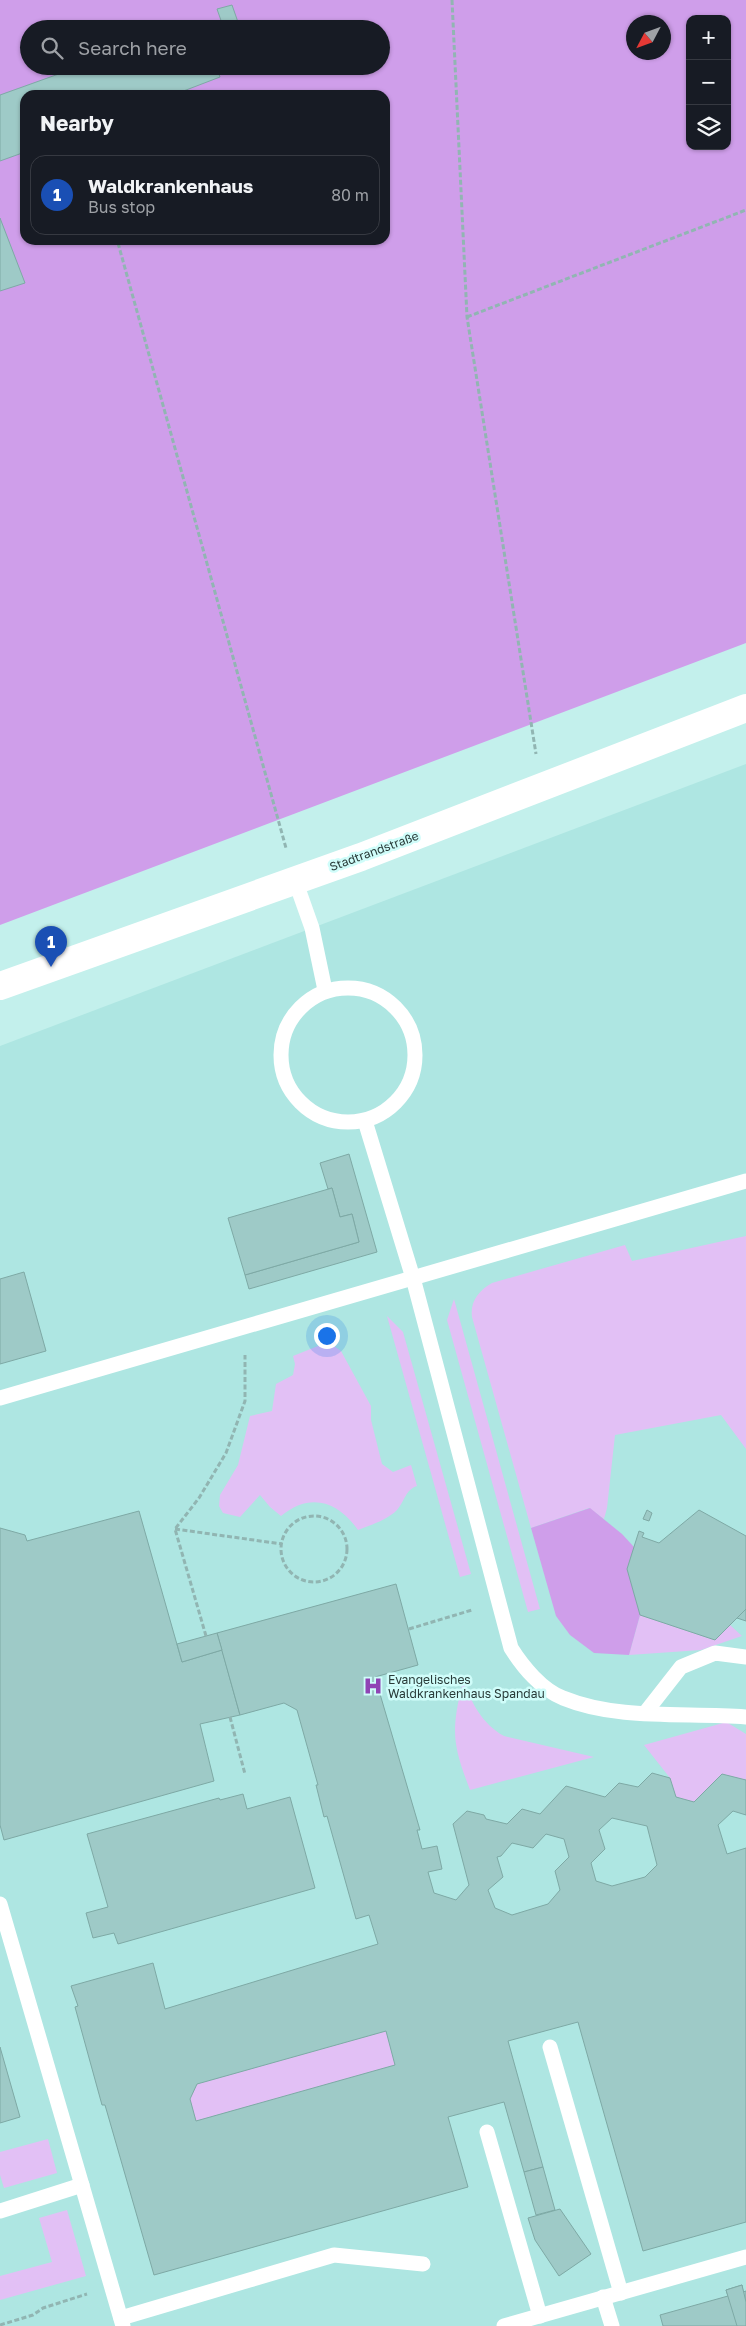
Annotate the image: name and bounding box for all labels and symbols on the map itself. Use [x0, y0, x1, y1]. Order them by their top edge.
north arrow [626, 15, 671, 60]
street label: Stadtrandstraße [327, 828, 421, 874]
pin: 1 [35, 926, 67, 967]
your location [314, 1323, 340, 1349]
place label: Evangelisches Waldkrankenhaus Spandau [388, 1672, 545, 1701]
hospital icon: Evangelisches Waldkrankenhaus Spandau [362, 1675, 384, 1697]

